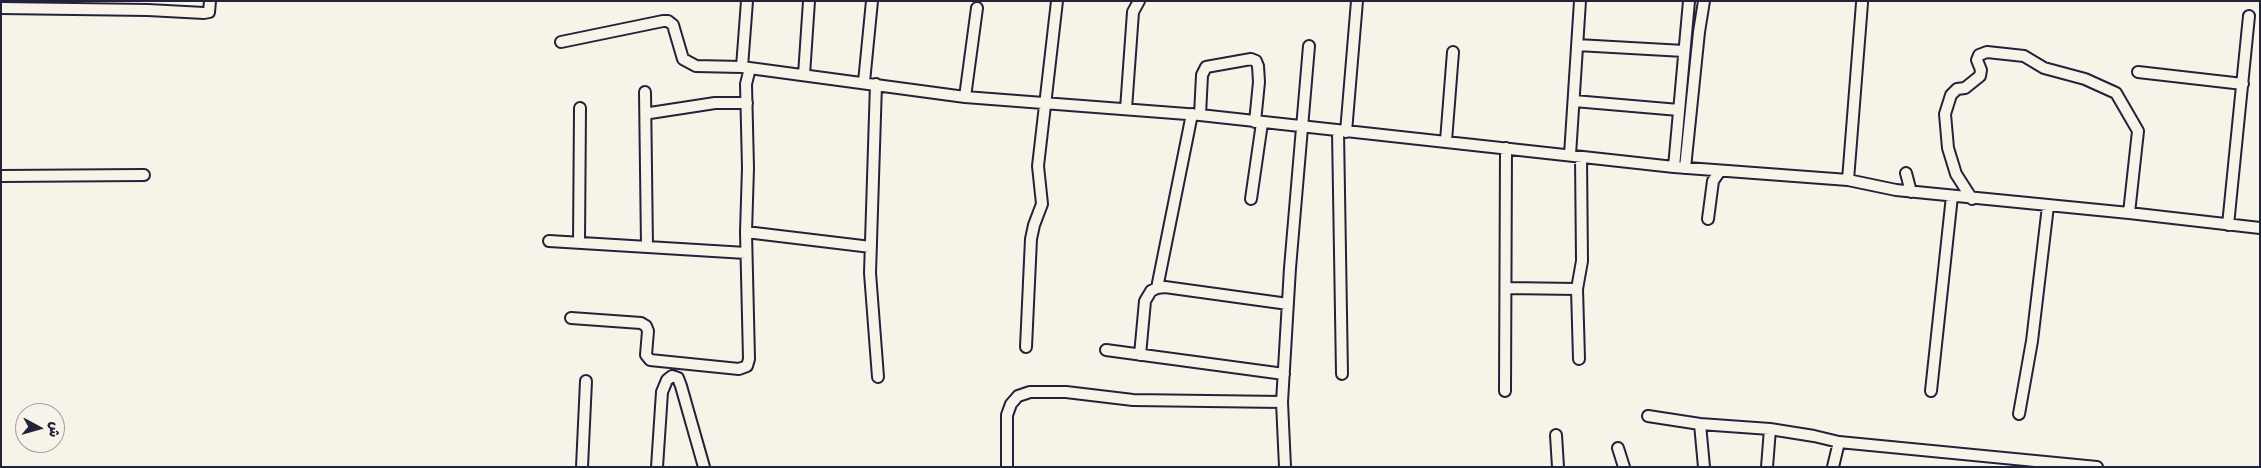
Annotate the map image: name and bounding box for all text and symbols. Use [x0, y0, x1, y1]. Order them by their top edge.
north arrow [15, 403, 65, 453]
text: ش [45, 421, 64, 438]

